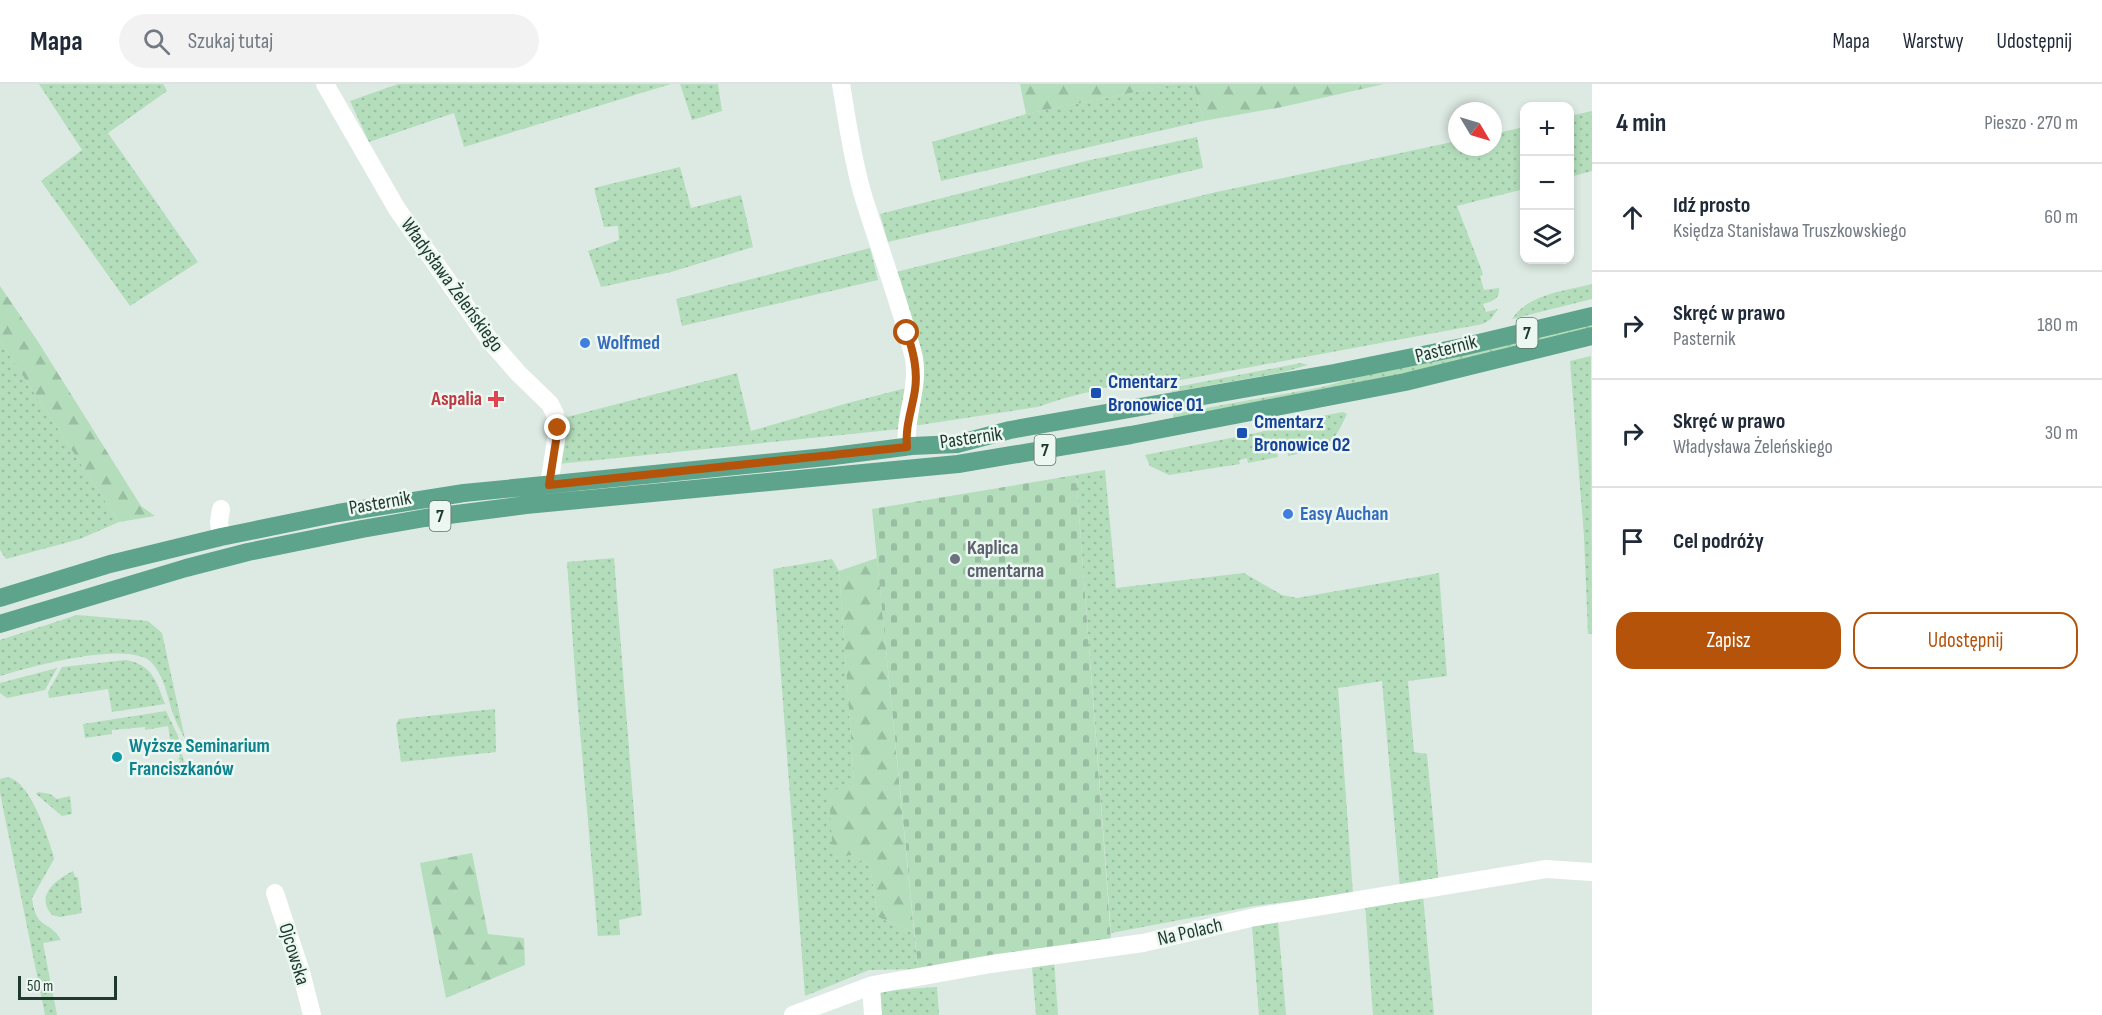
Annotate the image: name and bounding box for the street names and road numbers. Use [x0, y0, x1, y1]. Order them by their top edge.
street label: Władysława Żeleńskiego [395, 213, 509, 357]
road number: 7 [1516, 318, 1538, 348]
street label: Pasternik [1413, 330, 1480, 368]
street label: Pasternik [938, 422, 1004, 454]
road number: 7 [1034, 435, 1056, 465]
street label: Pasternik [347, 486, 413, 520]
road number: 7 [430, 501, 450, 531]
street label: Na Polach [1155, 913, 1225, 951]
street label: Ojcowska [273, 920, 315, 988]

